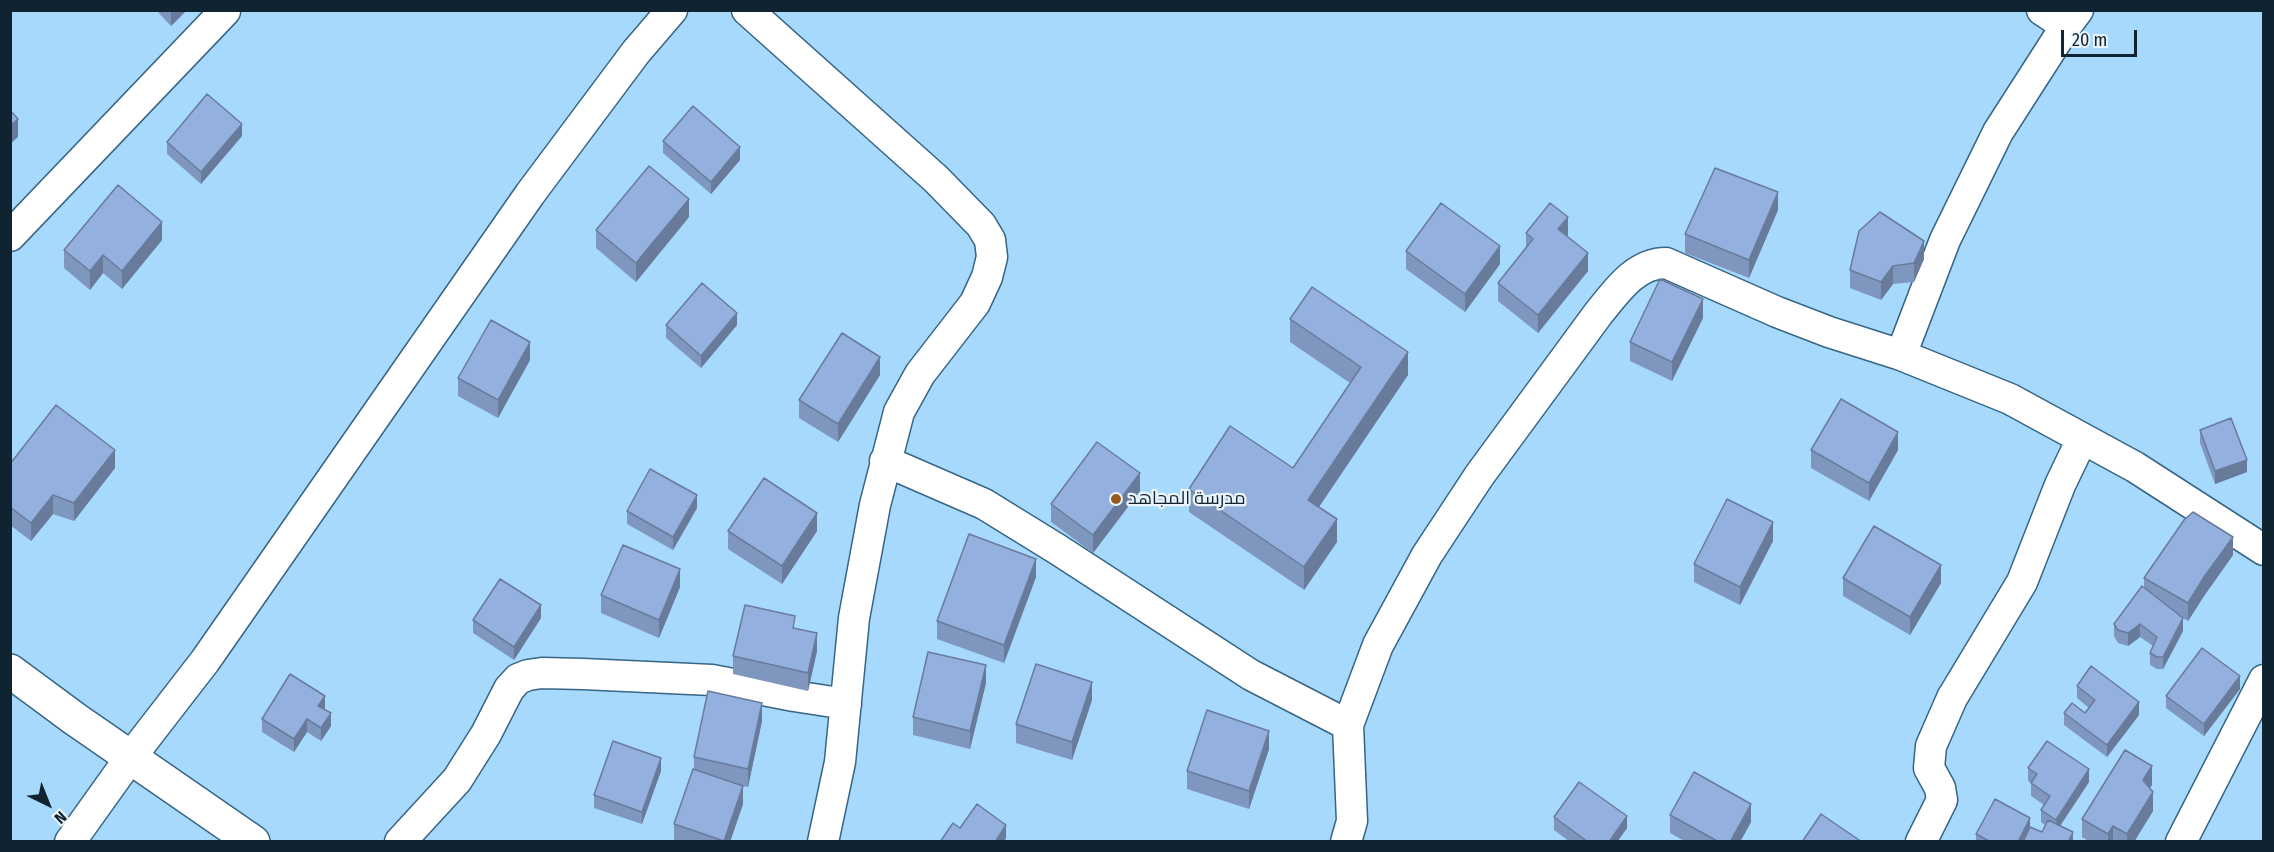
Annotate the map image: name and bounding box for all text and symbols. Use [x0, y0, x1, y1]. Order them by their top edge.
scale bar [2064, 18, 2140, 56]
text: 20 m [2072, 29, 2107, 51]
place label: مدرسة المجاهد [1128, 488, 1246, 510]
marker: مدرسة المجاهد [1109, 492, 1123, 506]
north arrow [18, 774, 78, 834]
text: N [51, 807, 71, 828]

